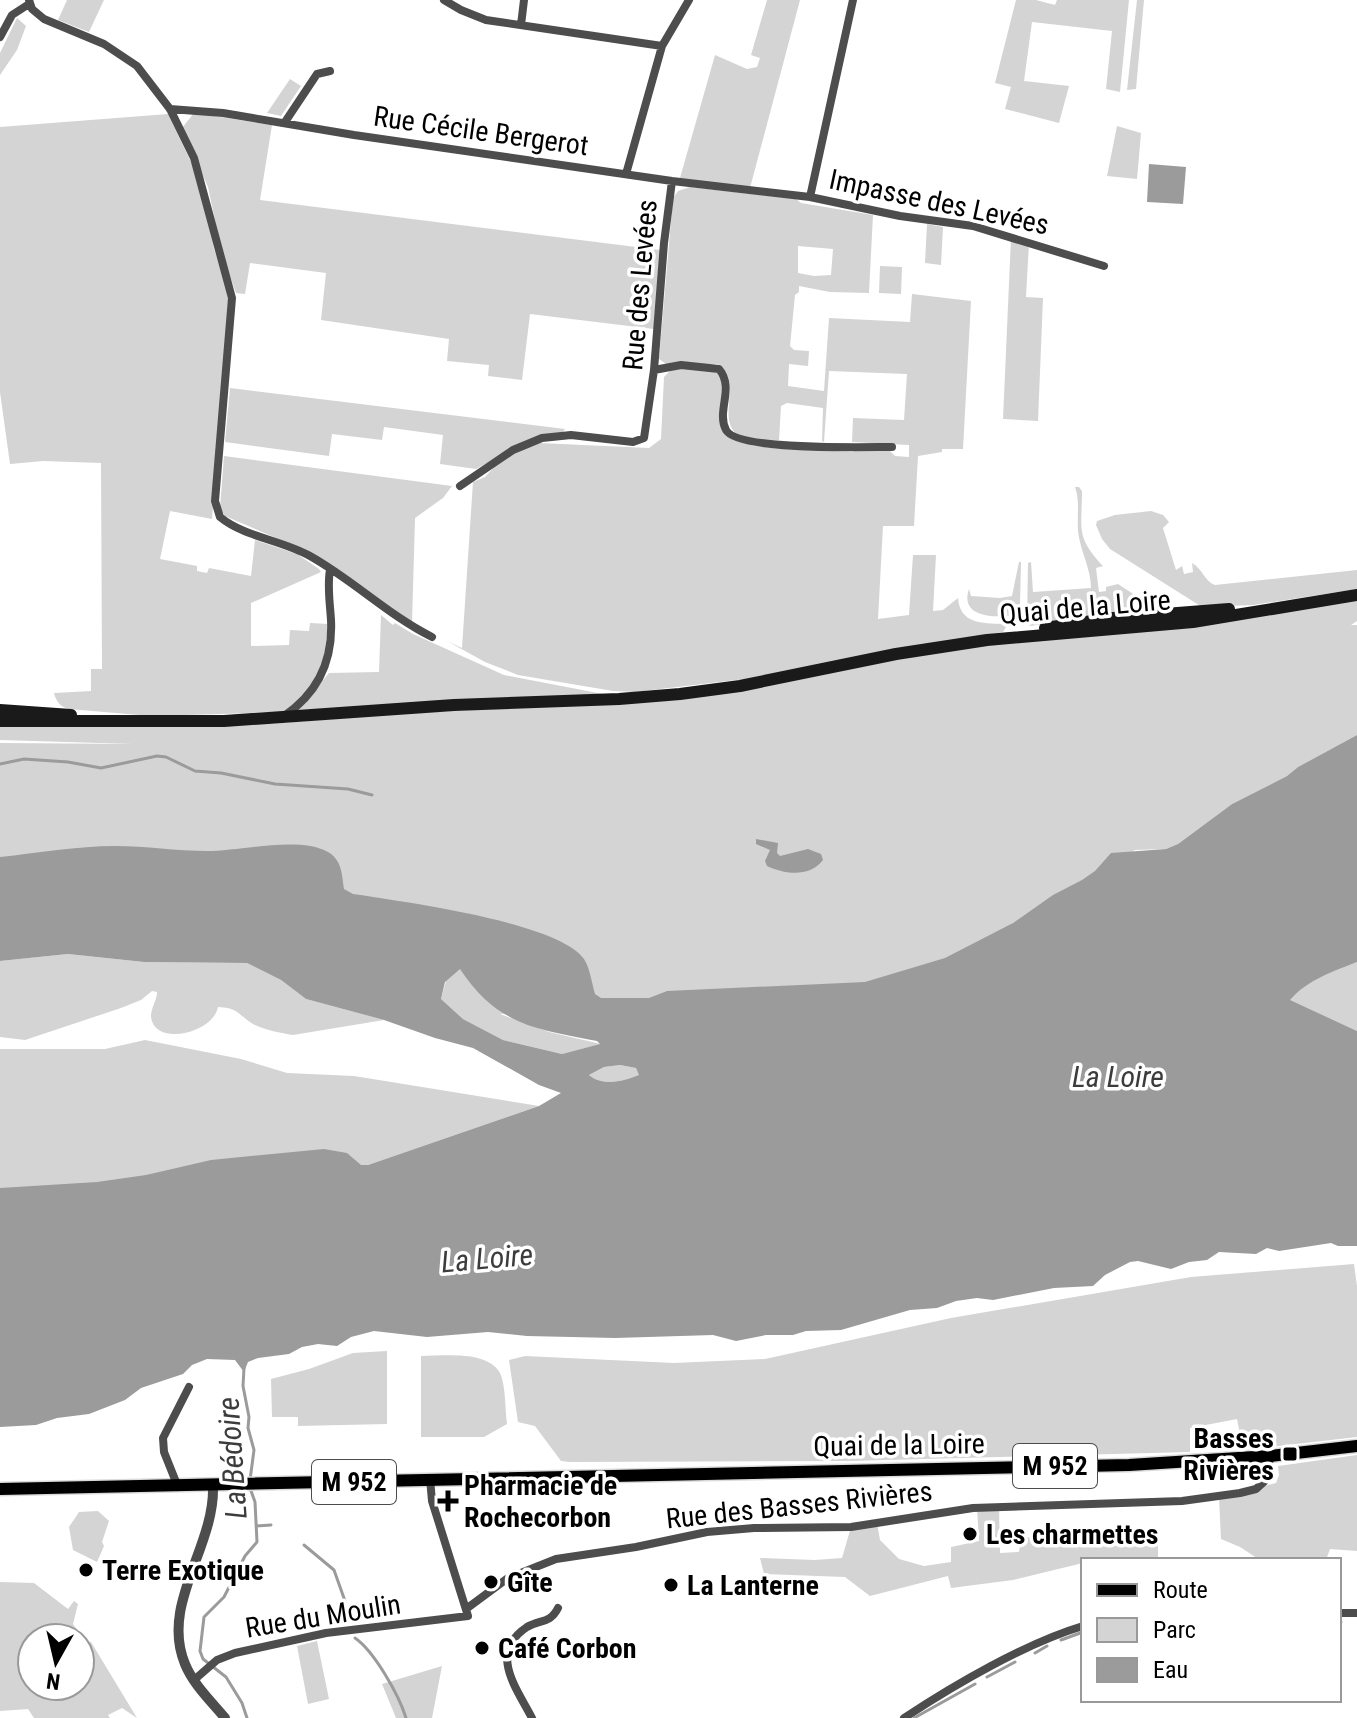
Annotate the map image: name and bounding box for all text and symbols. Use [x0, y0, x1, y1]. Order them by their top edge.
street label: Rue Cécile Bergerot [372, 100, 590, 162]
street label: Impasse des Levées [826, 163, 1052, 241]
street label: Rue des Levées [616, 198, 664, 372]
street label: Quai de la Loire [998, 583, 1172, 631]
water label: La Loire [1072, 1059, 1164, 1094]
water label: La Loire [440, 1237, 534, 1279]
water label: La Bédoire [210, 1396, 254, 1520]
place label: Basses Rivières [1183, 1422, 1274, 1487]
street label: Quai de la Loire [813, 1427, 985, 1463]
road number: M 952 [1013, 1444, 1097, 1488]
marker: Basses Rivières [1281, 1445, 1299, 1463]
road number: M 952 [312, 1460, 396, 1504]
place label: Pharmacie de Rochecorbon [464, 1469, 617, 1534]
street label: Rue des Basses Rivières [664, 1475, 934, 1535]
marker: Pharmacie de Rochecorbon [439, 1492, 457, 1510]
place label: Les charmettes [986, 1518, 1159, 1551]
marker: Les charmettes [961, 1525, 979, 1543]
place label: Terre Exotique [102, 1554, 264, 1587]
legend [1081, 1558, 1341, 1702]
marker: Terre Exotique [77, 1561, 95, 1579]
place label: Gîte [507, 1566, 553, 1599]
place label: La Lanterne [687, 1569, 819, 1602]
marker: Gîte [482, 1573, 500, 1591]
marker: La Lanterne [662, 1576, 680, 1594]
text: Route [1153, 1576, 1208, 1604]
street label: Rue du Moulin [243, 1587, 403, 1645]
text: Parc [1153, 1616, 1196, 1644]
north arrow [16, 1622, 96, 1702]
place label: Café Corbon [498, 1632, 637, 1665]
marker: Café Corbon [473, 1639, 491, 1657]
text: Eau [1153, 1656, 1188, 1684]
text: N [45, 1668, 62, 1695]

